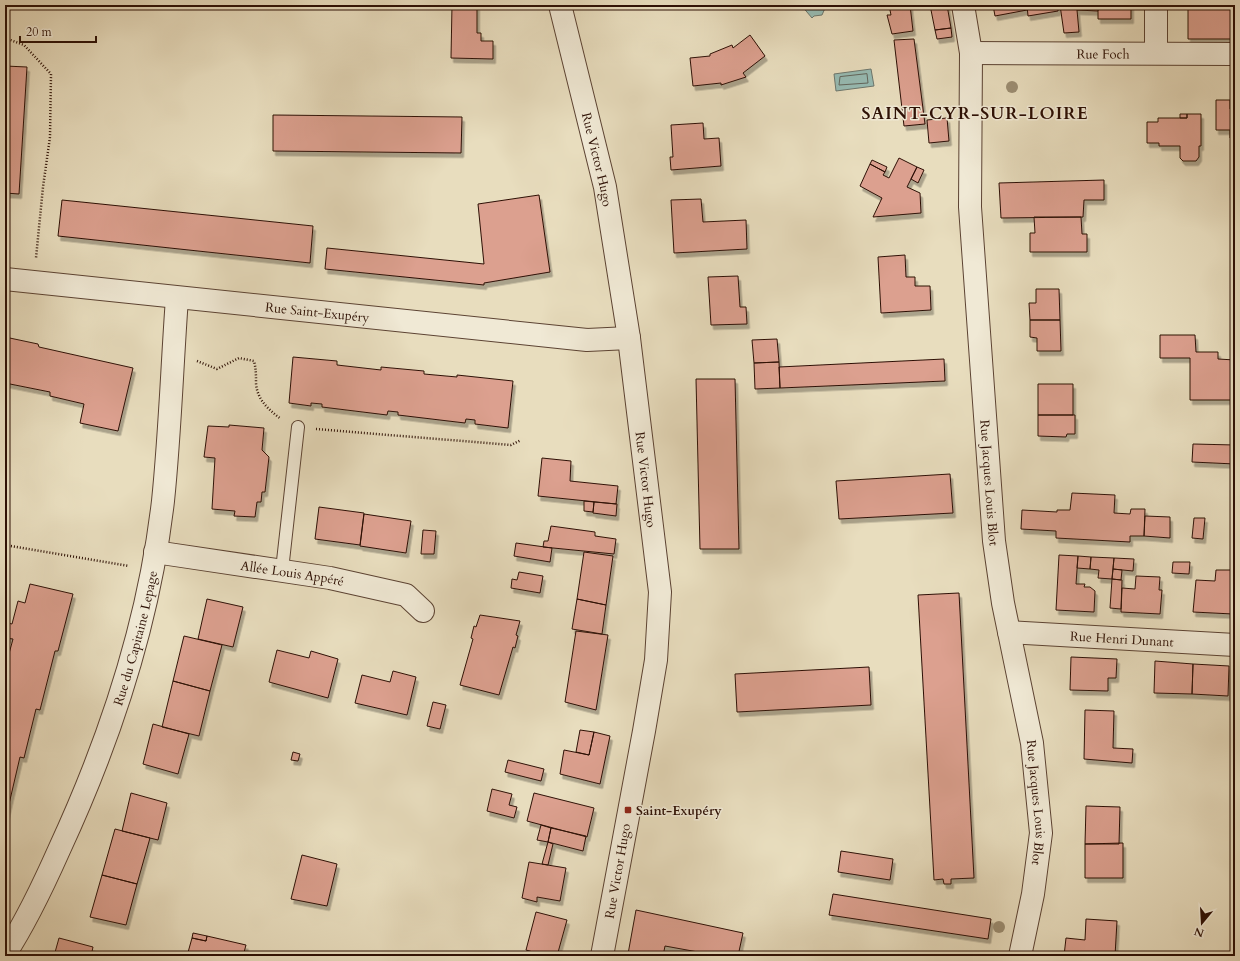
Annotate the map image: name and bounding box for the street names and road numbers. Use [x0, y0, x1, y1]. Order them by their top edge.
street label: Rue Foch [1076, 45, 1130, 64]
street label: Rue Victor Hugo [577, 111, 616, 208]
street label: Rue Saint-Exupéry [264, 298, 370, 327]
street label: Rue Jacques Louis Blot [975, 419, 1003, 547]
street label: Rue Victor Hugo [631, 431, 660, 529]
street label: Allée Louis Appéré [239, 557, 346, 591]
street label: Rue du Capitaine Lepage [109, 569, 162, 708]
street label: Rue Henri Dunant [1069, 628, 1174, 651]
street label: Rue Jacques Louis Blot [1022, 739, 1049, 866]
street label: Rue Victor Hugo [601, 822, 635, 920]

